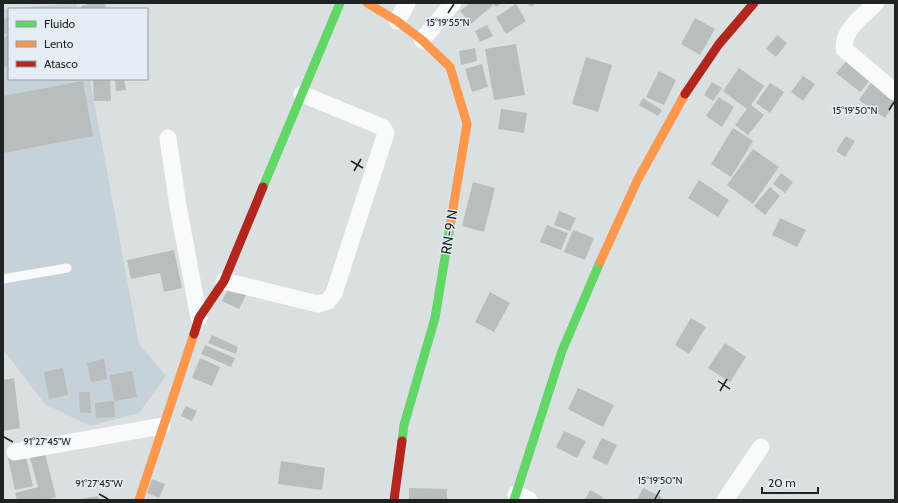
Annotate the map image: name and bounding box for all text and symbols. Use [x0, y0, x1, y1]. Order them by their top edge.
legend [8, 8, 148, 80]
text: Fluido [44, 16, 76, 31]
text: 15°19'55"N [426, 16, 470, 29]
text: Lento [44, 36, 74, 51]
text: Atasco [44, 56, 78, 71]
text: 15°19'50"N [833, 104, 877, 117]
street label: RN-9 N [437, 208, 461, 256]
text: 91°27'45"W [23, 435, 71, 448]
scale bar [762, 469, 818, 495]
text: 15°19'50"N [638, 474, 682, 487]
text: 20 m [768, 475, 796, 490]
text: 91°27'45"W [75, 477, 123, 490]

